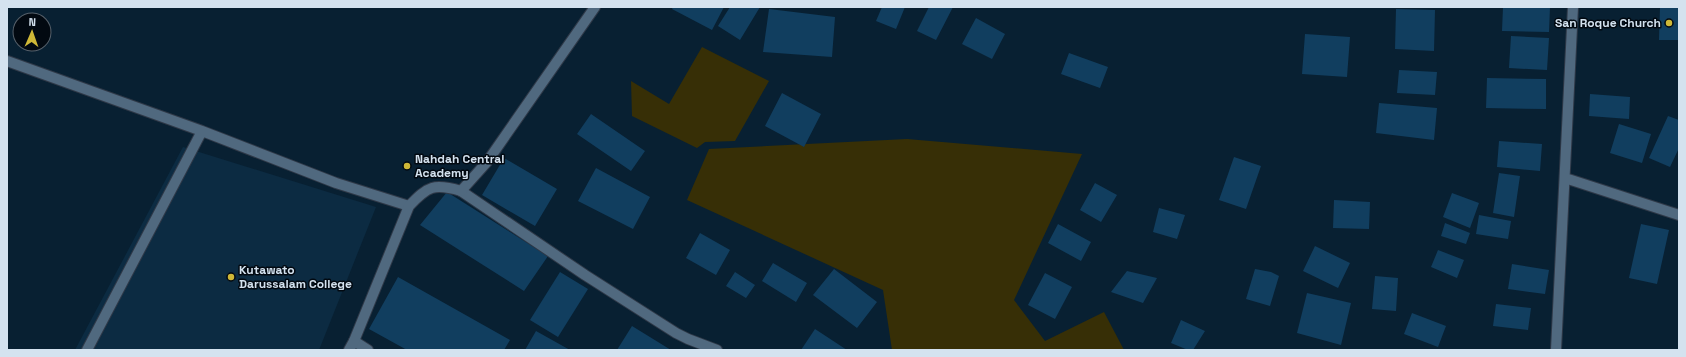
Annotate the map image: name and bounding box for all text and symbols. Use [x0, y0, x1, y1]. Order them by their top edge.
north arrow [12, 12, 52, 52]
text: N [28, 15, 36, 29]
place label: San Roque Church [1555, 15, 1661, 31]
marker: San Roque Church [1664, 18, 1674, 28]
place label: Nahdah Central Academy [415, 151, 505, 181]
marker: Nahdah Central Academy [402, 161, 412, 171]
place label: Kutawato Darussalam College [239, 262, 352, 292]
marker: Kutawato Darussalam College [226, 272, 236, 282]

